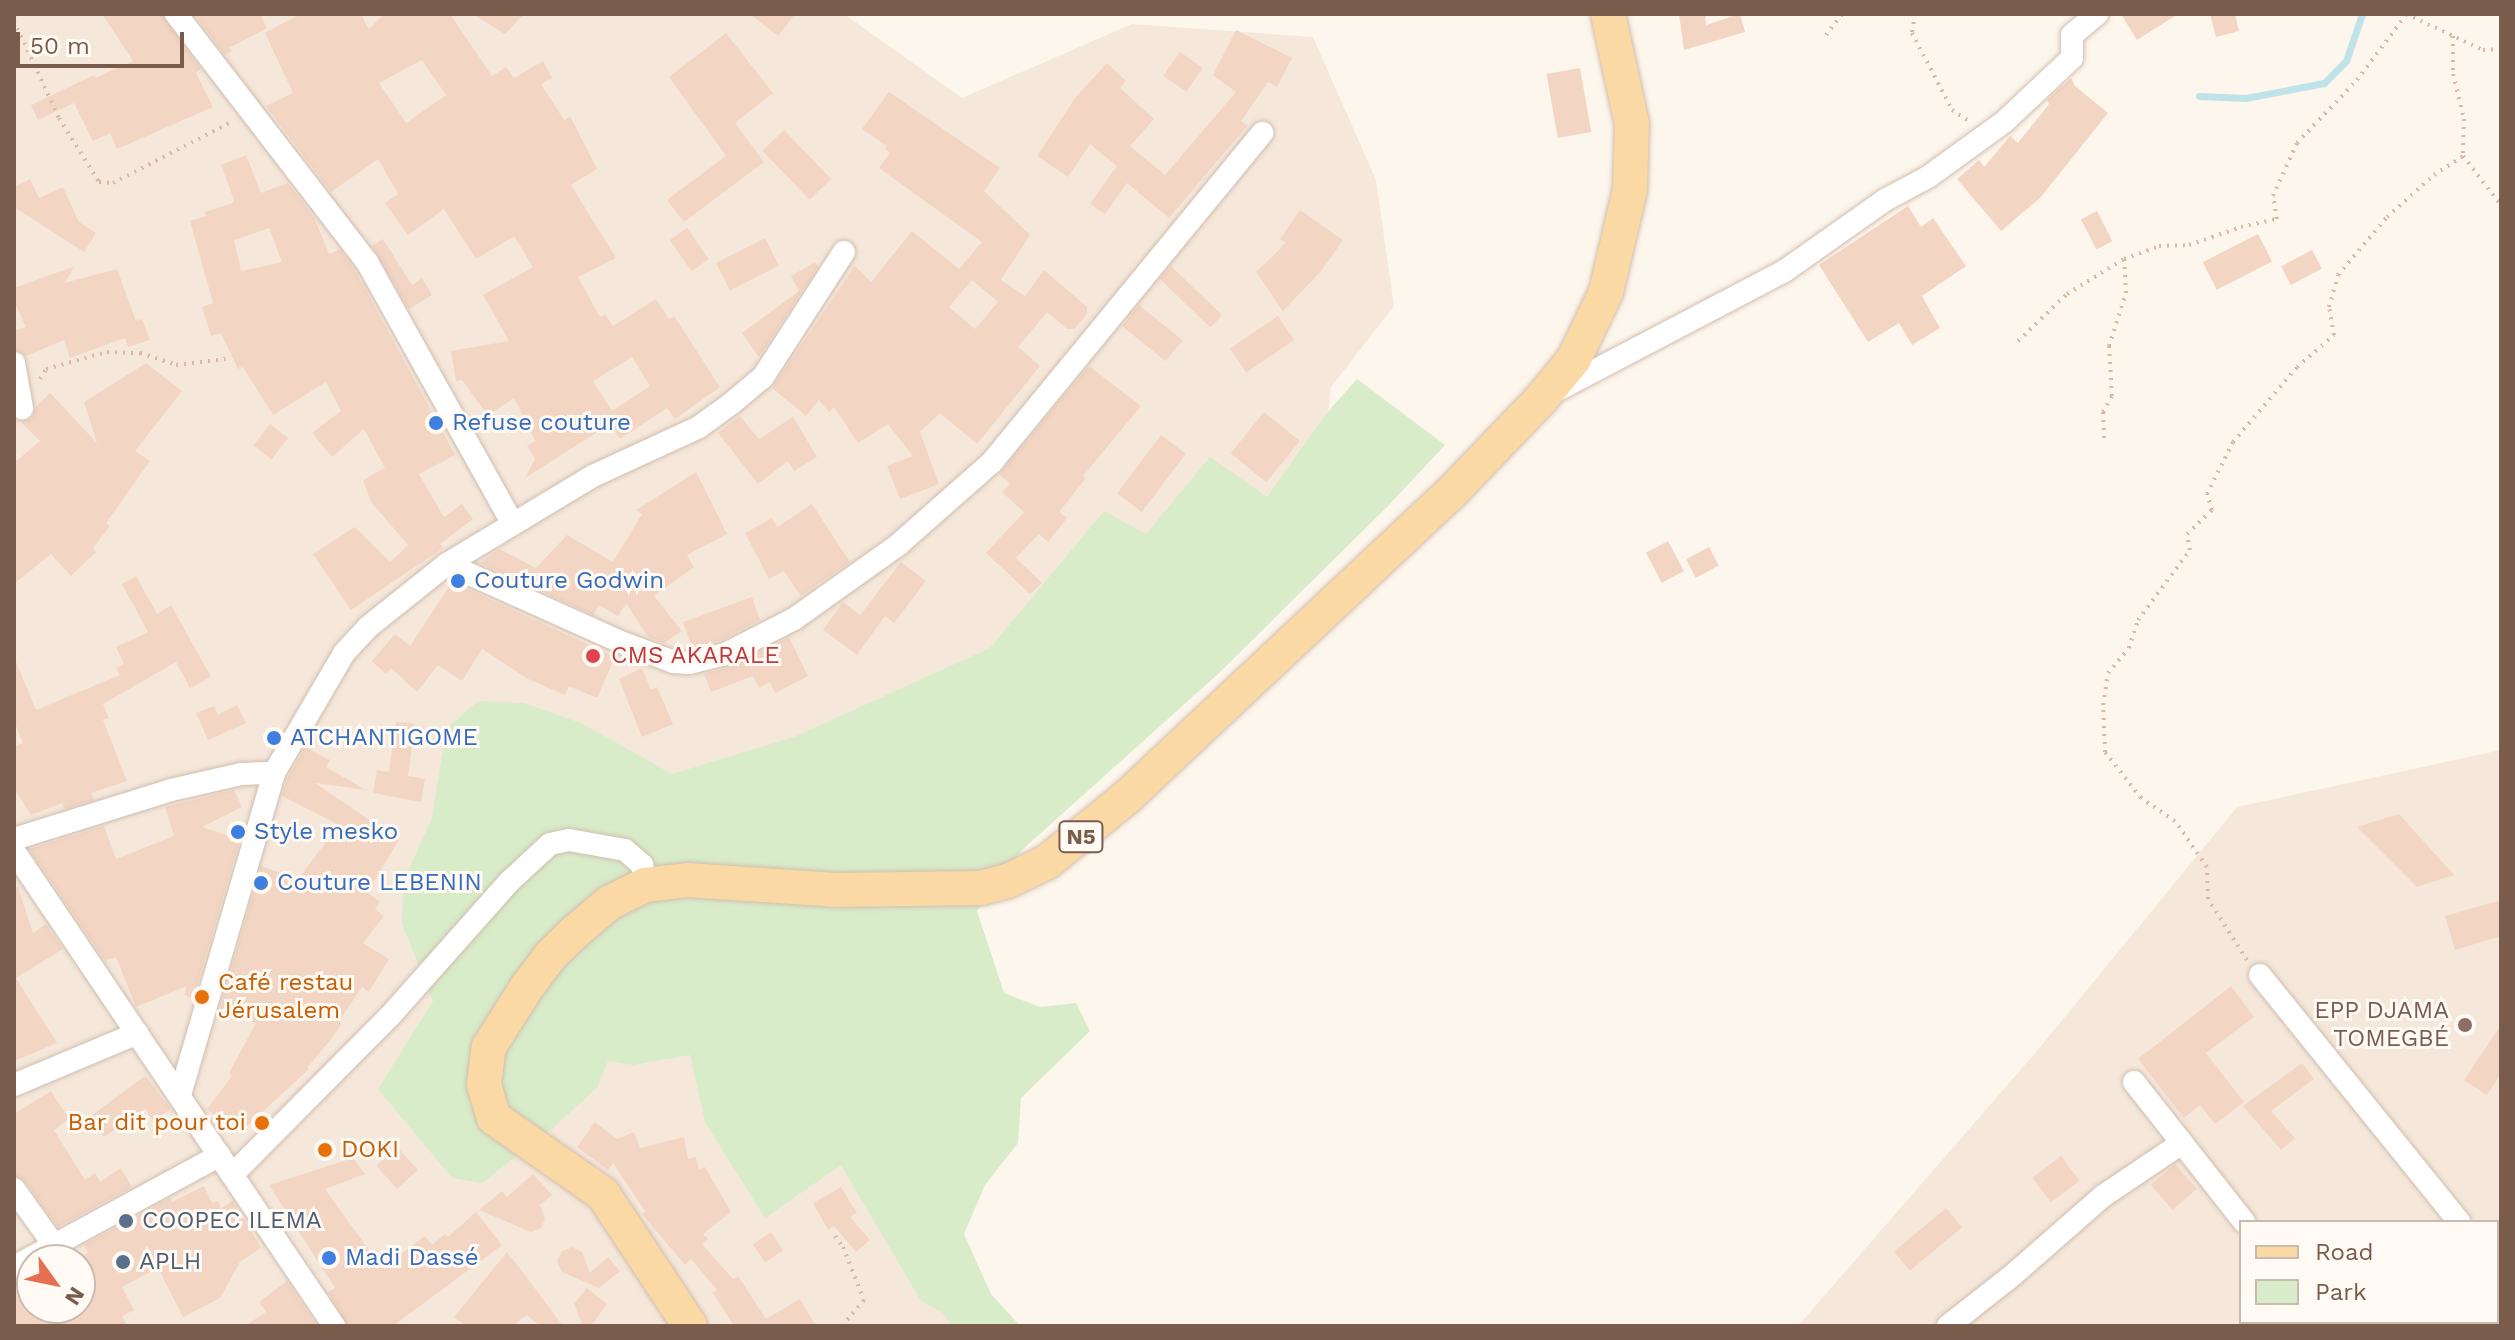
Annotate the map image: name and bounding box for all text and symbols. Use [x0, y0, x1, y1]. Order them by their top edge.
scale bar [20, 16, 188, 66]
text: 50 m [30, 32, 90, 60]
place label: Refuse couture [452, 409, 631, 437]
marker: Refuse couture [427, 414, 445, 432]
place label: Couture Godwin [474, 567, 664, 595]
marker: Couture Godwin [449, 572, 467, 590]
place label: CMS AKARALE [611, 642, 780, 670]
marker: CMS AKARALE [582, 645, 604, 667]
place label: ATCHANTIGOME [290, 724, 478, 752]
marker: ATCHANTIGOME [265, 729, 283, 747]
place label: Style mesko [254, 818, 398, 846]
road number: N5 [1057, 819, 1105, 855]
marker: Style mesko [229, 823, 247, 841]
place label: Couture LEBENIN [277, 869, 482, 897]
marker: Couture LEBENIN [252, 874, 270, 892]
place label: Café restau Jérusalem [218, 969, 353, 1025]
marker: Café restau Jérusalem [193, 988, 211, 1006]
place label: EPP DJAMA TOMEGBÉ [2314, 997, 2449, 1053]
marker: EPP DJAMA TOMEGBÉ [2456, 1016, 2474, 1034]
place label: Bar dit pour toi [66, 1109, 246, 1137]
marker: Bar dit pour toi [253, 1114, 271, 1132]
place label: DOKI [341, 1136, 399, 1164]
marker: DOKI [316, 1141, 334, 1159]
place label: COOPEC ILEMA [142, 1207, 322, 1235]
marker: COOPEC ILEMA [117, 1212, 135, 1230]
legend [2239, 1220, 2499, 1324]
text: Road [2315, 1238, 2374, 1266]
north arrow [16, 1244, 96, 1324]
place label: Madi Dassé [345, 1244, 479, 1272]
place label: APLH [139, 1248, 201, 1276]
marker: Madi Dassé [320, 1249, 338, 1267]
marker: APLH [114, 1253, 132, 1271]
text: Park [2315, 1278, 2367, 1306]
text: N [60, 1283, 90, 1310]

